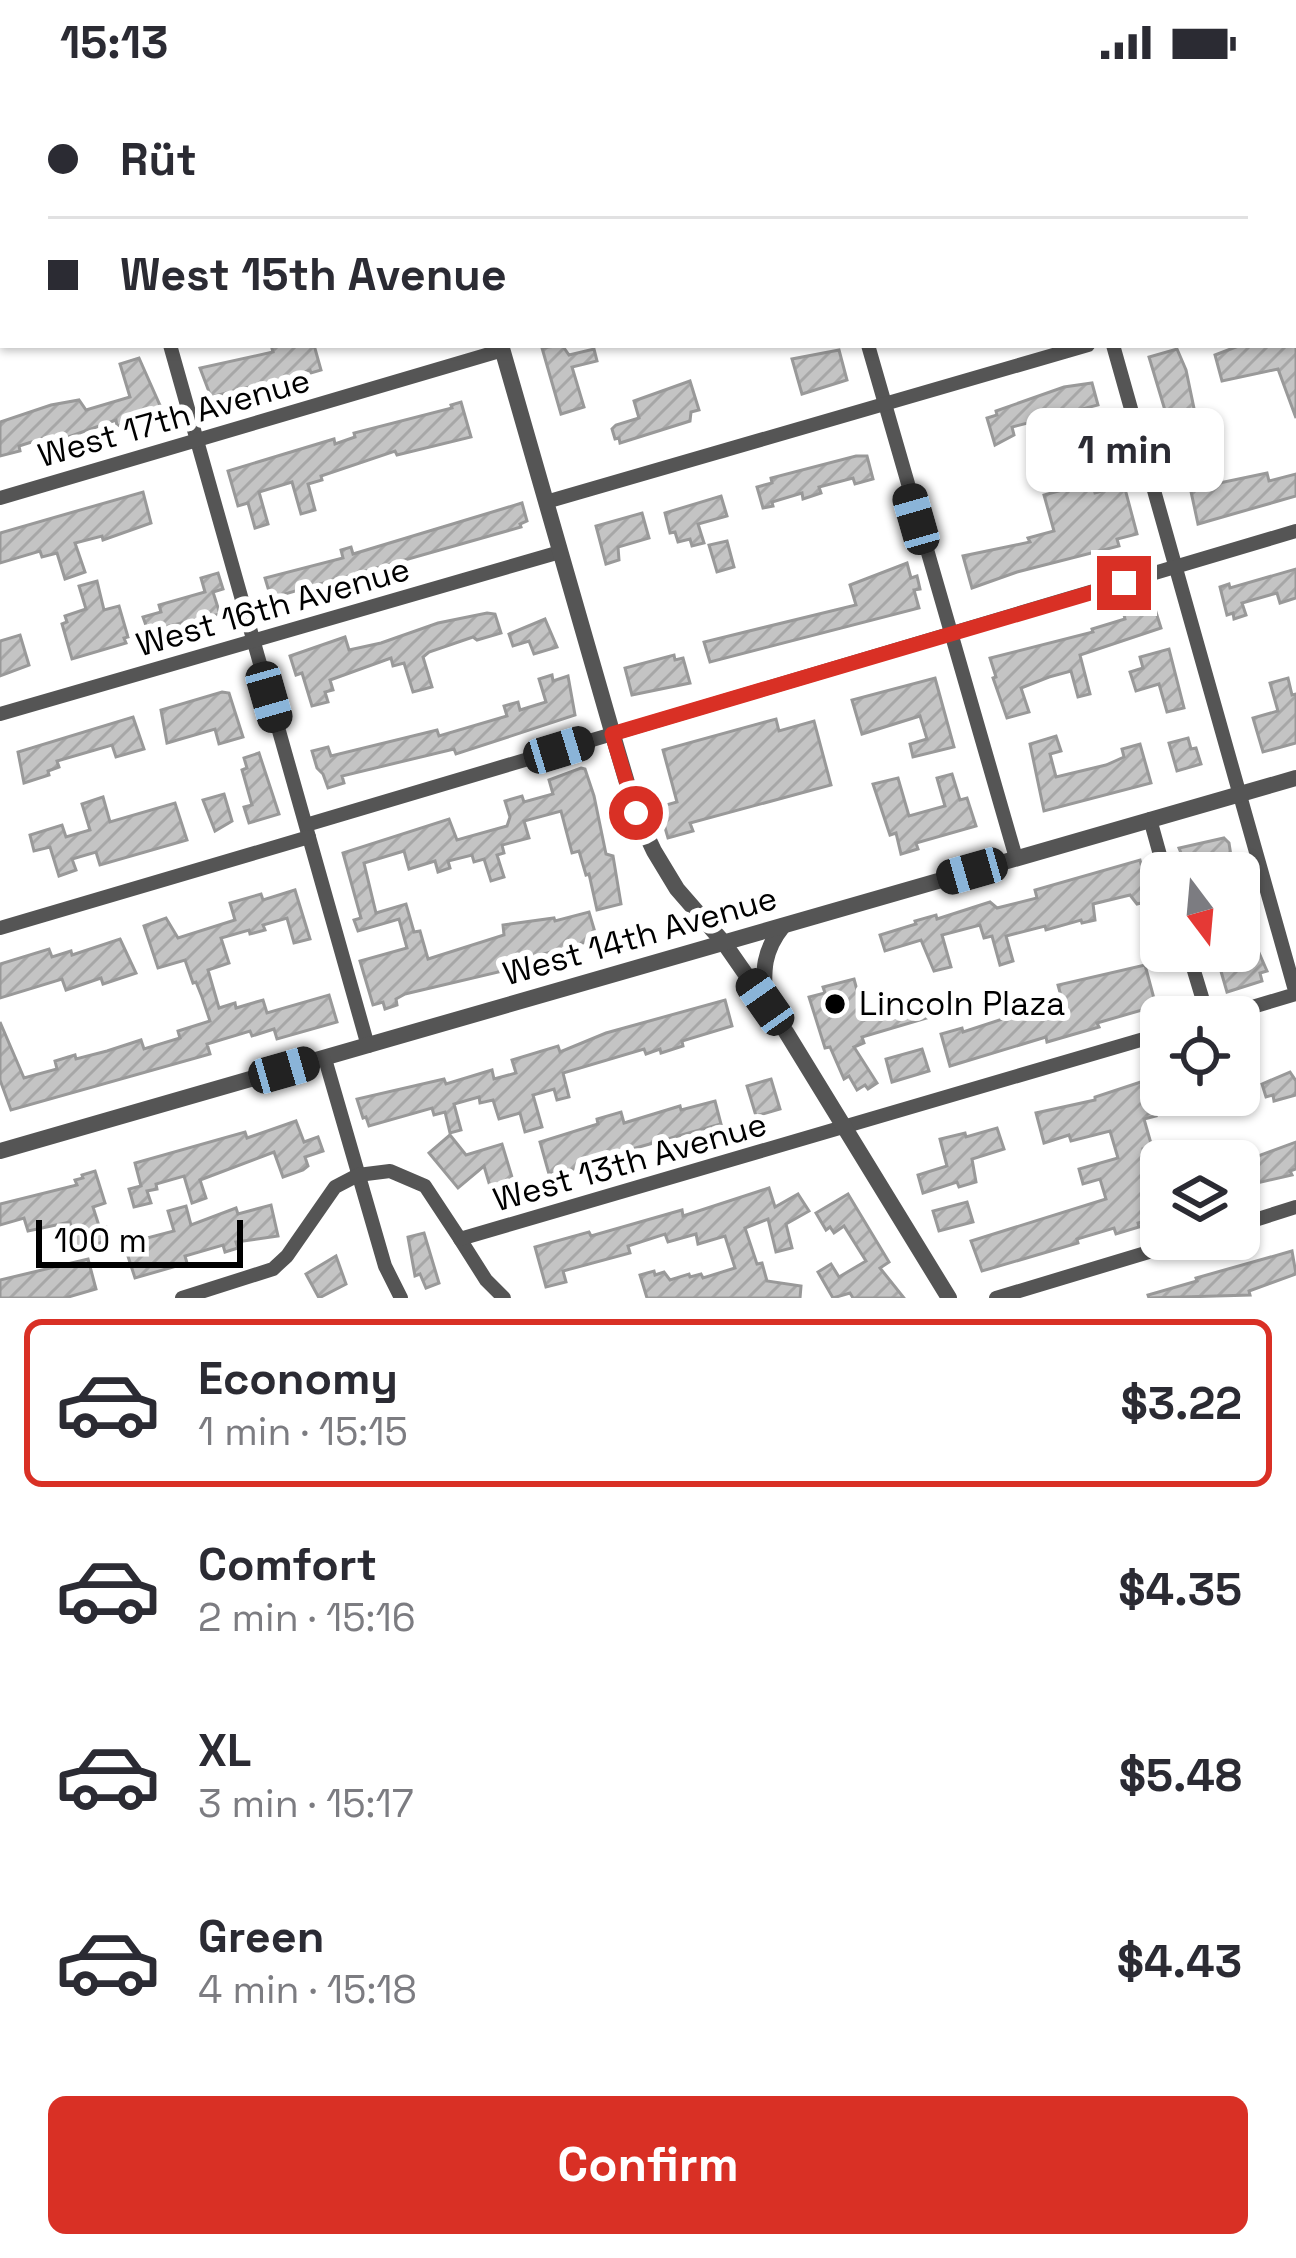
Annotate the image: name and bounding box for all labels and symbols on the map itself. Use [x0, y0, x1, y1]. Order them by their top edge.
street label: West 17th Avenue [33, 359, 315, 477]
callout: 1 min [1025, 409, 1223, 493]
car [889, 479, 943, 559]
street label: West 16th Avenue [131, 548, 415, 666]
route end [1097, 556, 1151, 610]
car [242, 657, 296, 737]
car [519, 722, 599, 778]
route start [609, 786, 663, 840]
car [932, 844, 1012, 898]
north arrow [1140, 852, 1260, 972]
street label: West 14th Avenue [498, 877, 782, 995]
car [730, 962, 800, 1042]
place label: Lincoln Plaza [859, 983, 1065, 1025]
marker: Lincoln Plaza [822, 991, 848, 1017]
car [244, 1043, 324, 1097]
street label: West 13th Avenue [489, 1103, 771, 1221]
scale bar [36, 1214, 243, 1267]

